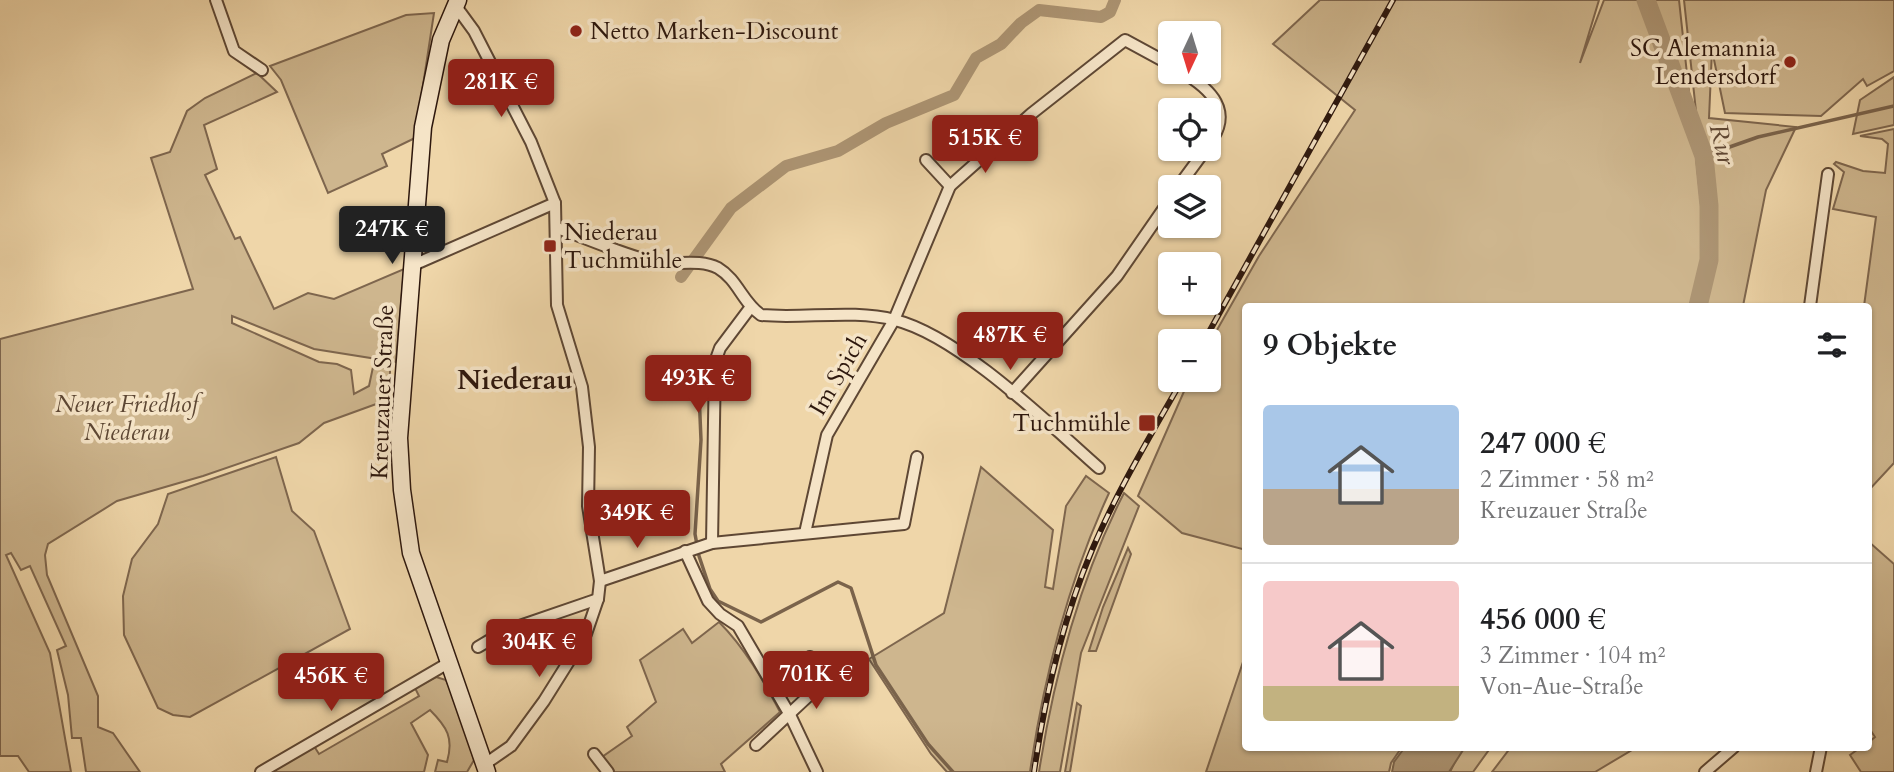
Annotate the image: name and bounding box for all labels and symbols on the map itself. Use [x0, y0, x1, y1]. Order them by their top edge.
place label: Netto Marken-Discount [590, 15, 839, 48]
north arrow [1158, 21, 1222, 84]
marker: Netto Marken-Discount [568, 23, 584, 39]
place label: SC Alemannia Lendersdorf [1630, 32, 1780, 93]
marker: SC Alemannia Lendersdorf [1782, 54, 1798, 70]
pin: 281K € [444, 60, 558, 119]
pin: 515K € [928, 116, 1042, 175]
water label: Rur [1701, 120, 1745, 169]
pin: 247K € [335, 206, 449, 266]
place label: Niederau Tuchmühle [564, 216, 683, 277]
marker: Niederau Tuchmühle [542, 238, 558, 254]
street label: Kreuzauer Straße [363, 304, 402, 480]
pin: 487K € [953, 312, 1067, 372]
street label: Im Spich [801, 327, 875, 422]
pin: 493K € [641, 356, 755, 415]
district label: Niederau [457, 361, 573, 399]
park label: Neuer Friedhof Niederau [55, 388, 203, 449]
place label: Tuchmühle [1012, 407, 1131, 440]
marker: Tuchmühle [1137, 413, 1157, 433]
pin: 349K € [580, 490, 694, 550]
pin: 304K € [482, 620, 596, 679]
pin: 701K € [759, 652, 873, 711]
pin: 456K € [274, 654, 388, 713]

